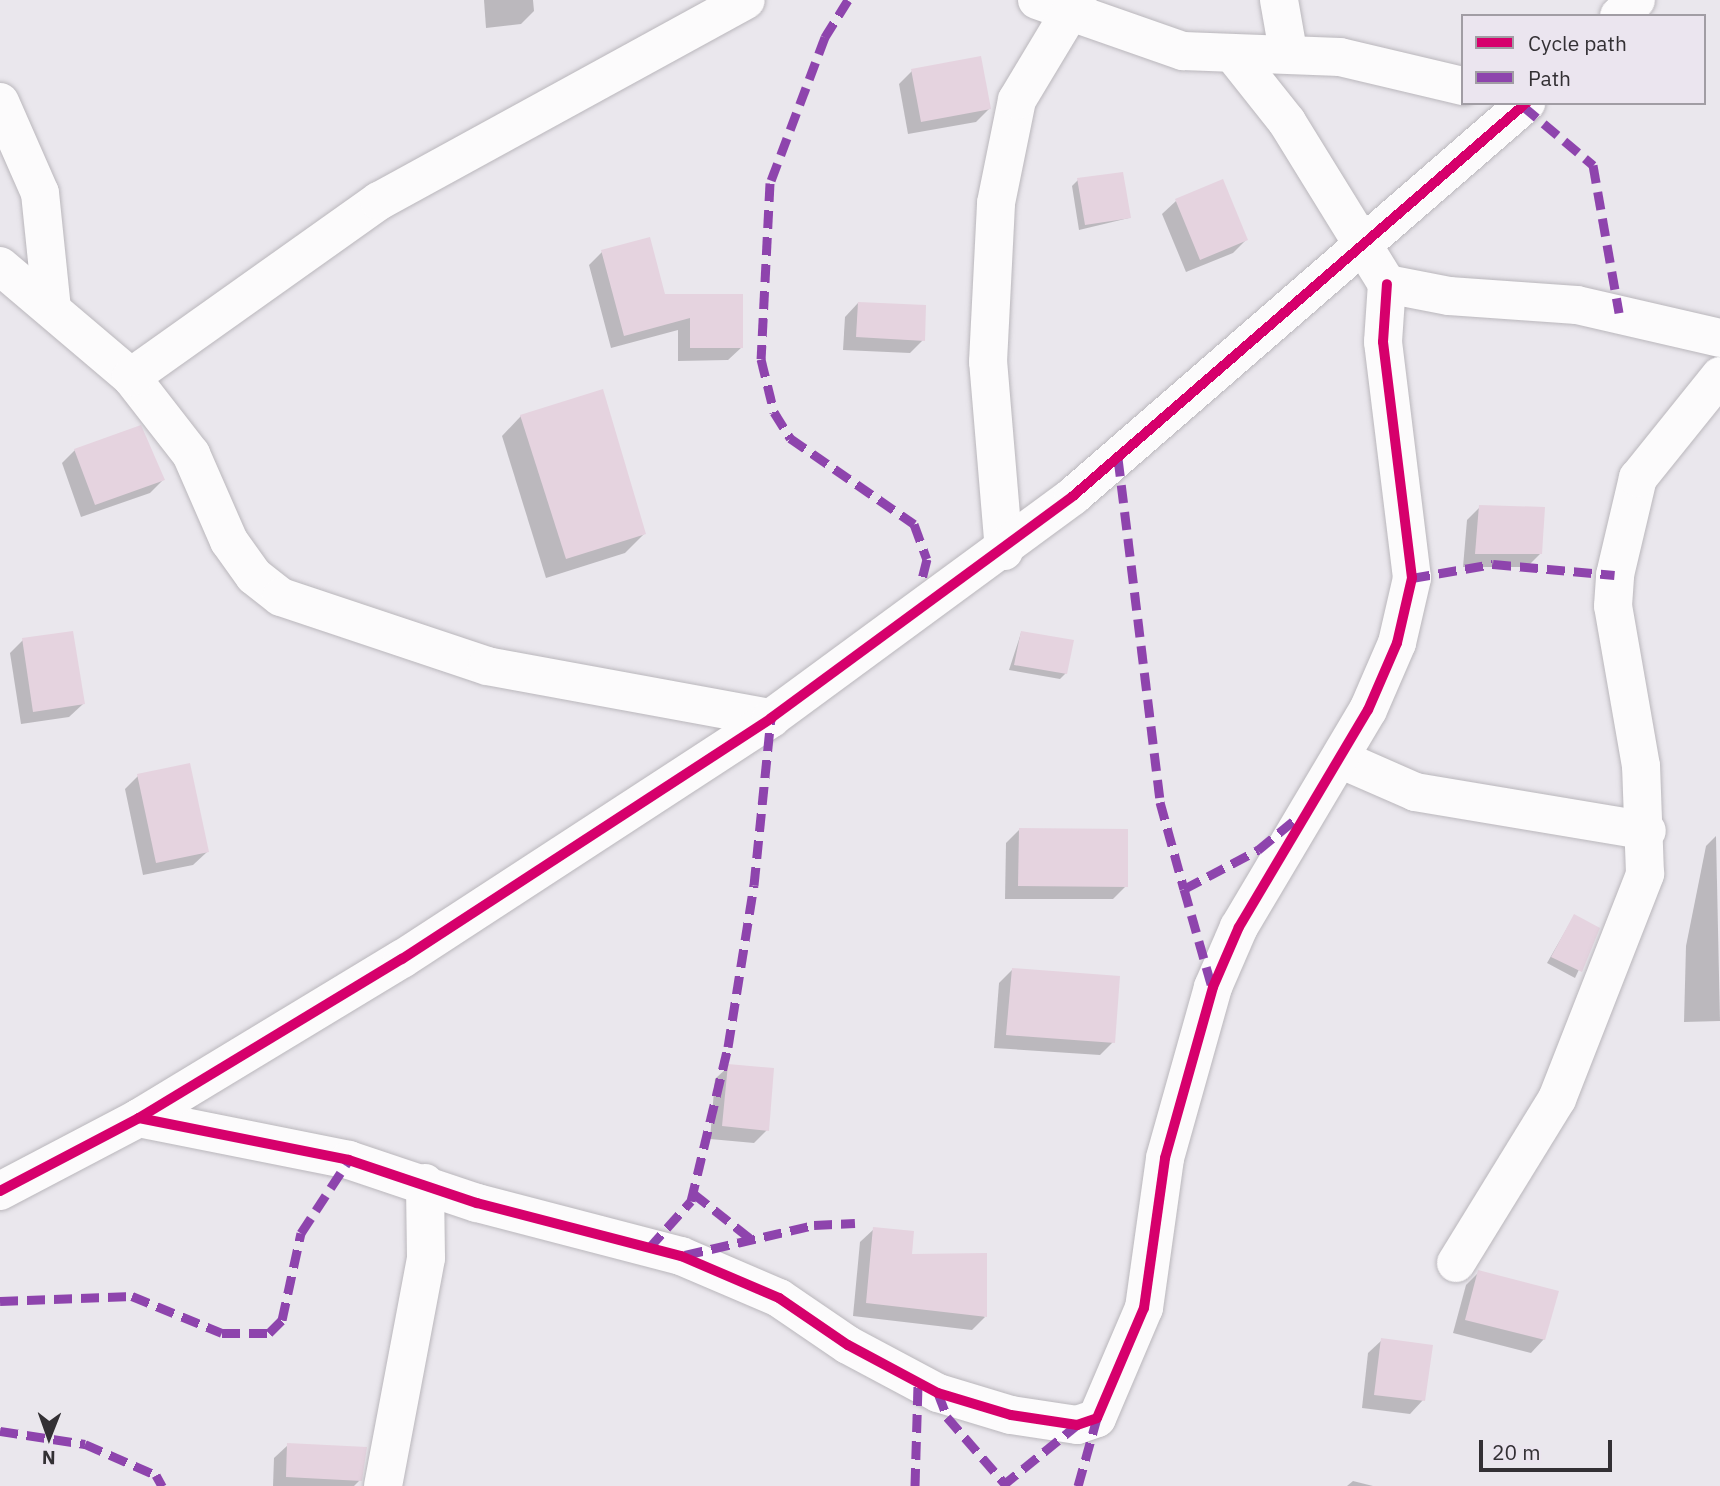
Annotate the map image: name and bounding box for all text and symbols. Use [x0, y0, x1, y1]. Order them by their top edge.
legend [1461, 14, 1706, 105]
text: Cycle path [1528, 29, 1627, 57]
text: Path [1528, 64, 1571, 92]
north arrow [14, 1402, 84, 1472]
scale bar [1482, 1426, 1615, 1470]
text: 20 m [1492, 1438, 1541, 1466]
text: N [42, 1446, 56, 1470]

